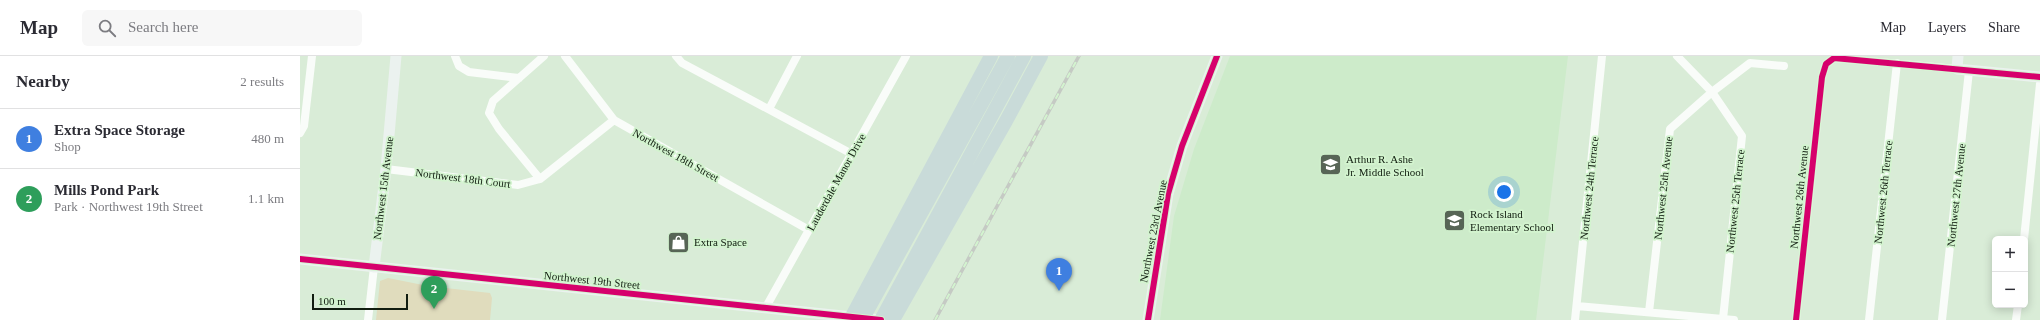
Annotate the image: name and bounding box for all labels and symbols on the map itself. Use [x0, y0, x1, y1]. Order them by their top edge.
street label: Northwest 18th Street [631, 126, 721, 184]
street label: Lauderdale Manor Drive [804, 131, 868, 233]
street label: Northwest 15th Avenue [371, 136, 395, 240]
street label: Northwest 24th Terrace [1578, 136, 1600, 240]
street label: Northwest 25th Avenue [1652, 136, 1674, 240]
street label: Northwest 26th Terrace [1872, 140, 1894, 244]
street label: Northwest 27th Avenue [1945, 143, 1967, 247]
street label: Northwest 26th Avenue [1788, 145, 1810, 249]
street label: Northwest 25th Terrace [1724, 149, 1746, 253]
school or university icon: Arthur R. Ashe Jr. Middle School [1318, 152, 1344, 178]
place label: Arthur R. Ashe Jr. Middle School [1346, 153, 1424, 178]
street label: Northwest 18th Court [415, 166, 511, 190]
street label: Northwest 23rd Avenue [1137, 179, 1169, 283]
your location [1494, 182, 1514, 202]
school or university icon: Rock Island Elementary School [1441, 207, 1467, 233]
place label: Rock Island Elementary School [1470, 208, 1554, 233]
shop icon: Extra Space [666, 229, 692, 255]
place label: Extra Space [694, 236, 747, 248]
pin: 1 [1046, 258, 1072, 291]
street label: Northwest 19th Street [543, 269, 641, 291]
pin: 2 [421, 276, 447, 309]
scale bar [312, 292, 408, 311]

